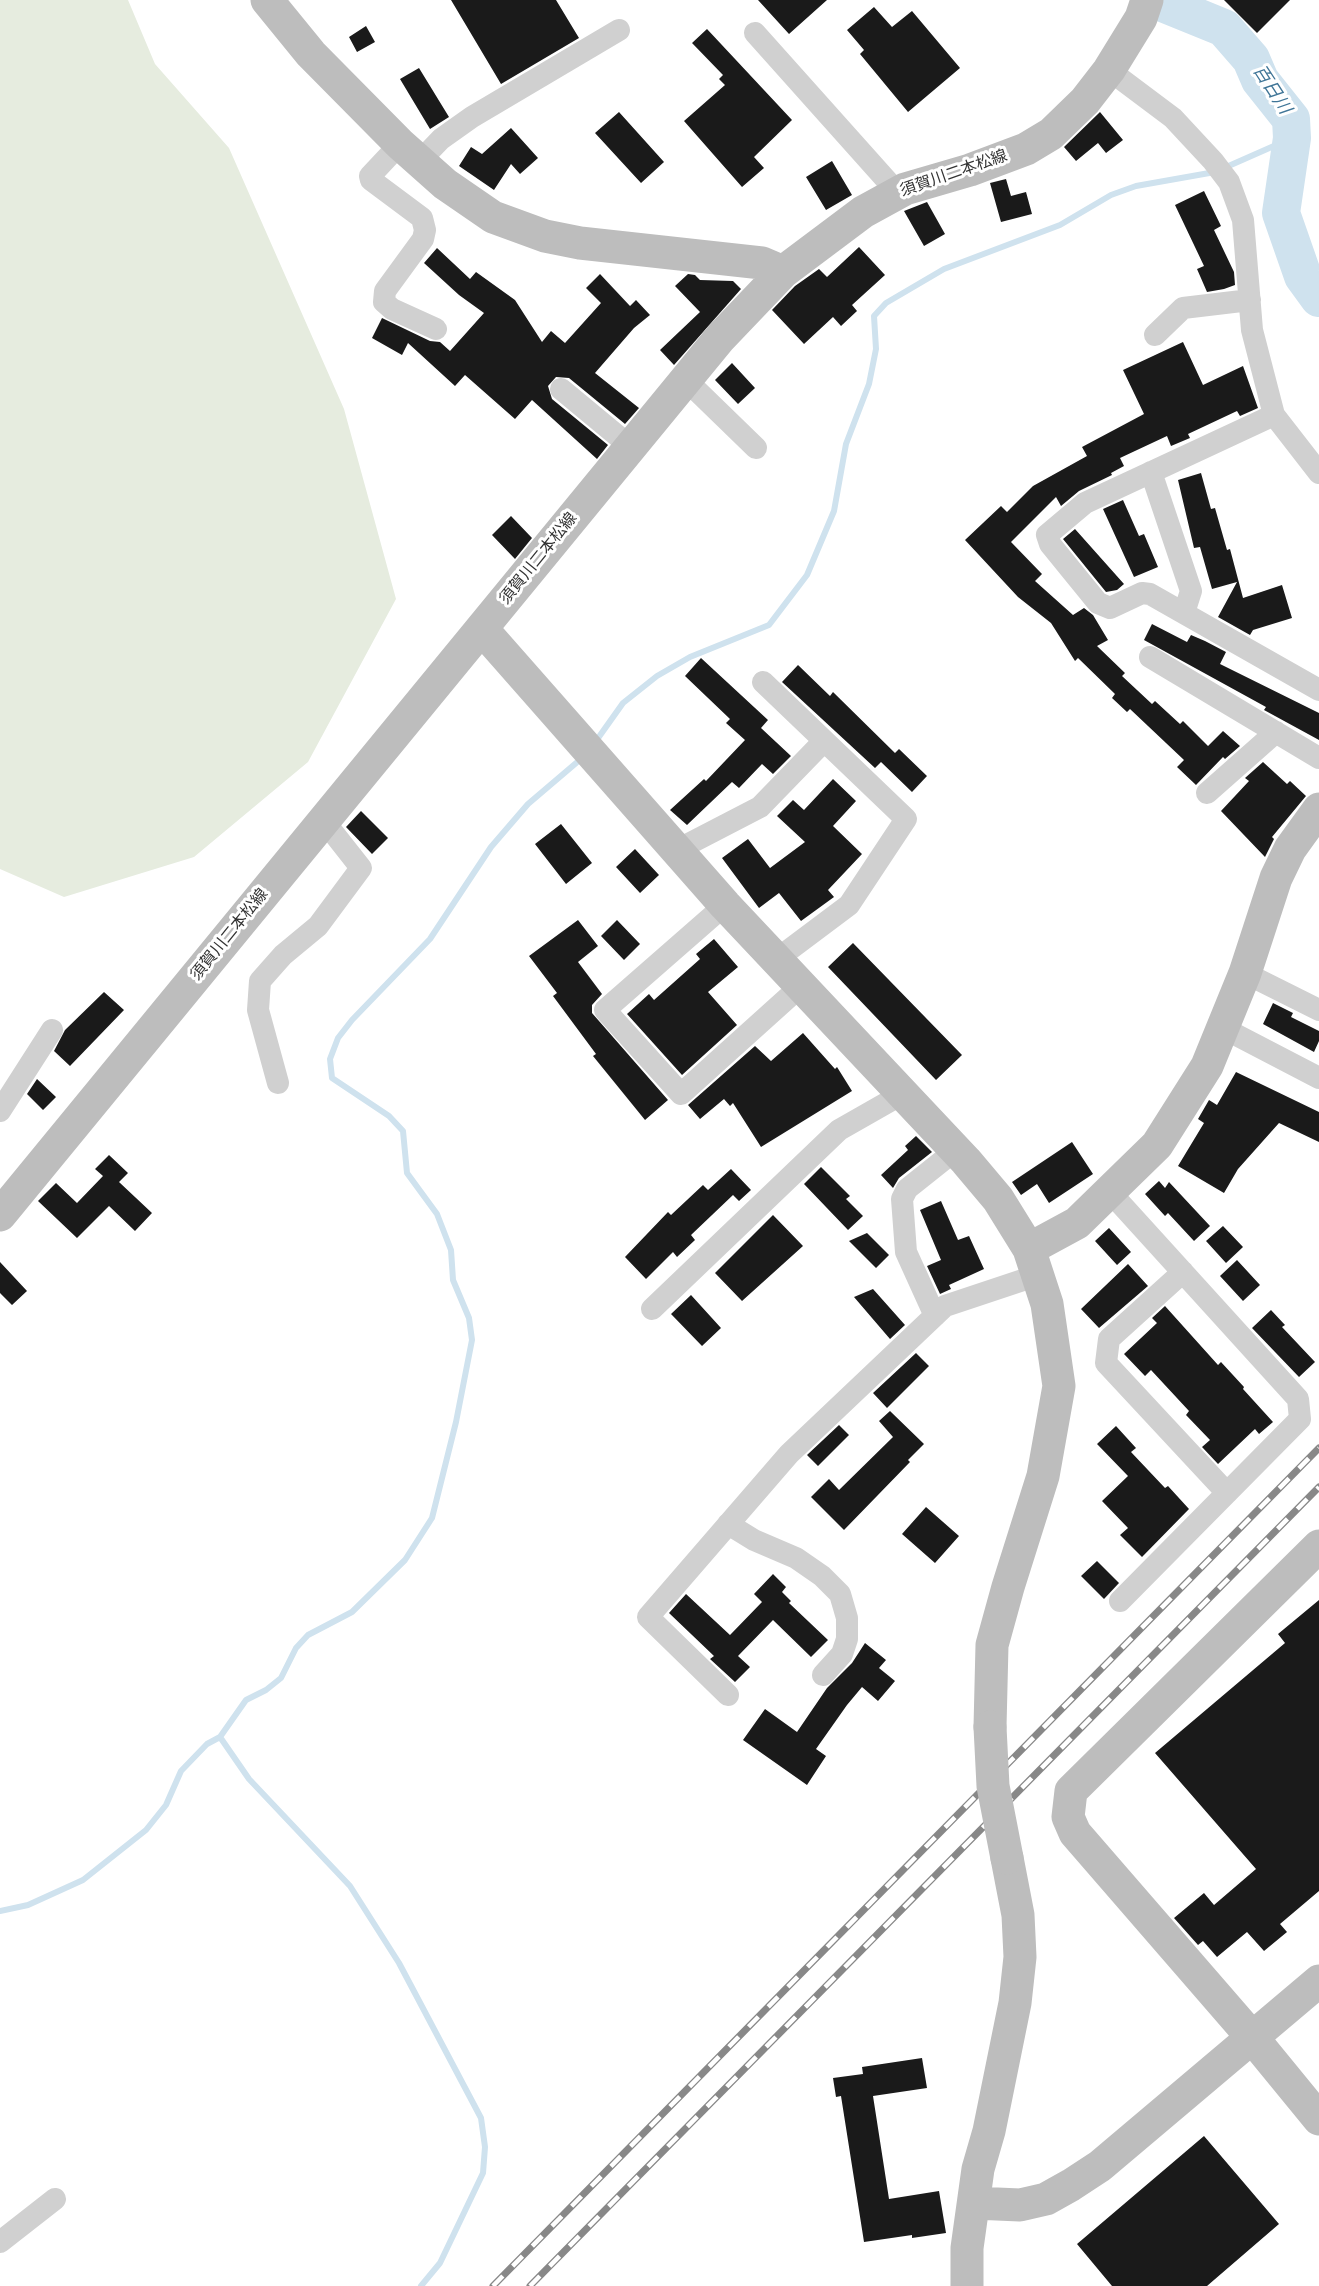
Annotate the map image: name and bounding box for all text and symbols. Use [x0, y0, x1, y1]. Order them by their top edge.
water label: 百日川 [1247, 61, 1295, 119]
street label: 須賀川二本松線 [898, 147, 1010, 201]
street label: 須賀川二本松線 [496, 509, 582, 609]
street label: 須賀川二本松線 [187, 885, 273, 985]

